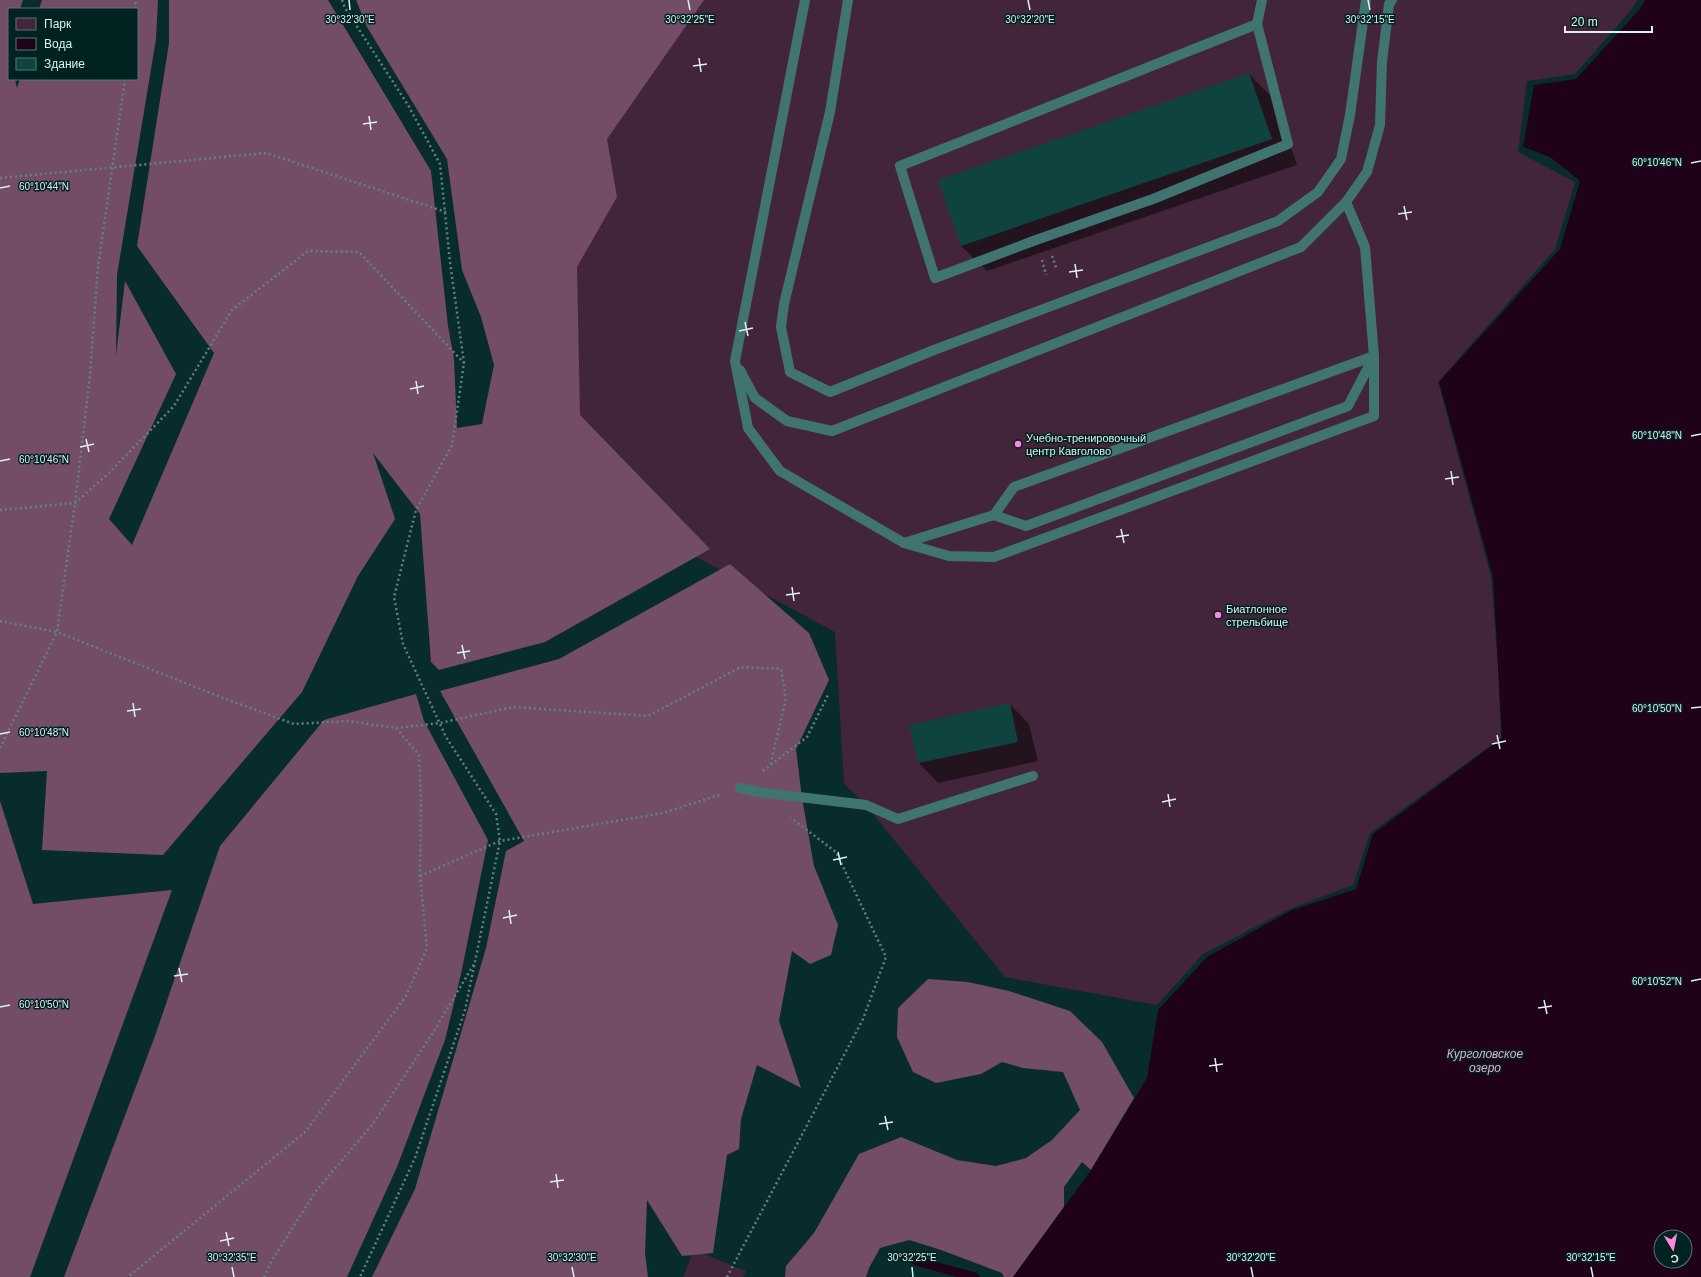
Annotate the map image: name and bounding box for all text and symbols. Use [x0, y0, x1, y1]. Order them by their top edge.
legend [8, 8, 138, 80]
scale bar [1565, 8, 1652, 34]
text: 30°32'30"E [325, 14, 375, 25]
text: 30°32'25"E [665, 14, 715, 25]
text: 30°32'20"E [1005, 14, 1055, 25]
text: 30°32'15"E [1345, 14, 1395, 25]
text: 20 m [1571, 15, 1598, 29]
text: Парк [44, 17, 72, 31]
text: Вода [44, 37, 72, 51]
text: Здание [44, 57, 85, 71]
text: 60°10'46"N [1632, 157, 1682, 168]
text: 60°10'44"N [19, 181, 69, 192]
text: 60°10'48"N [1632, 430, 1682, 441]
place label: Учебно-тренировочный центр Кавголово [1026, 432, 1146, 457]
marker: Учебно-тренировочный центр Кавголово [1013, 439, 1023, 449]
text: 60°10'46"N [19, 454, 69, 465]
place label: Биатлонное стрельбище [1226, 603, 1288, 628]
marker: Биатлонное стрельбище [1213, 610, 1223, 620]
text: 60°10'50"N [1632, 703, 1682, 714]
text: 60°10'48"N [19, 727, 69, 738]
text: 60°10'52"N [1632, 976, 1682, 987]
text: 60°10'50"N [19, 999, 69, 1010]
water label: Курголовское озеро [1447, 1047, 1523, 1075]
north arrow [1653, 1229, 1693, 1269]
text: 30°32'35"E [207, 1252, 257, 1263]
text: 30°32'30"E [547, 1252, 597, 1263]
text: 30°32'25"E [887, 1252, 937, 1263]
text: 30°32'20"E [1226, 1252, 1276, 1263]
text: 30°32'15"E [1566, 1252, 1616, 1263]
text: С [1670, 1252, 1680, 1265]

